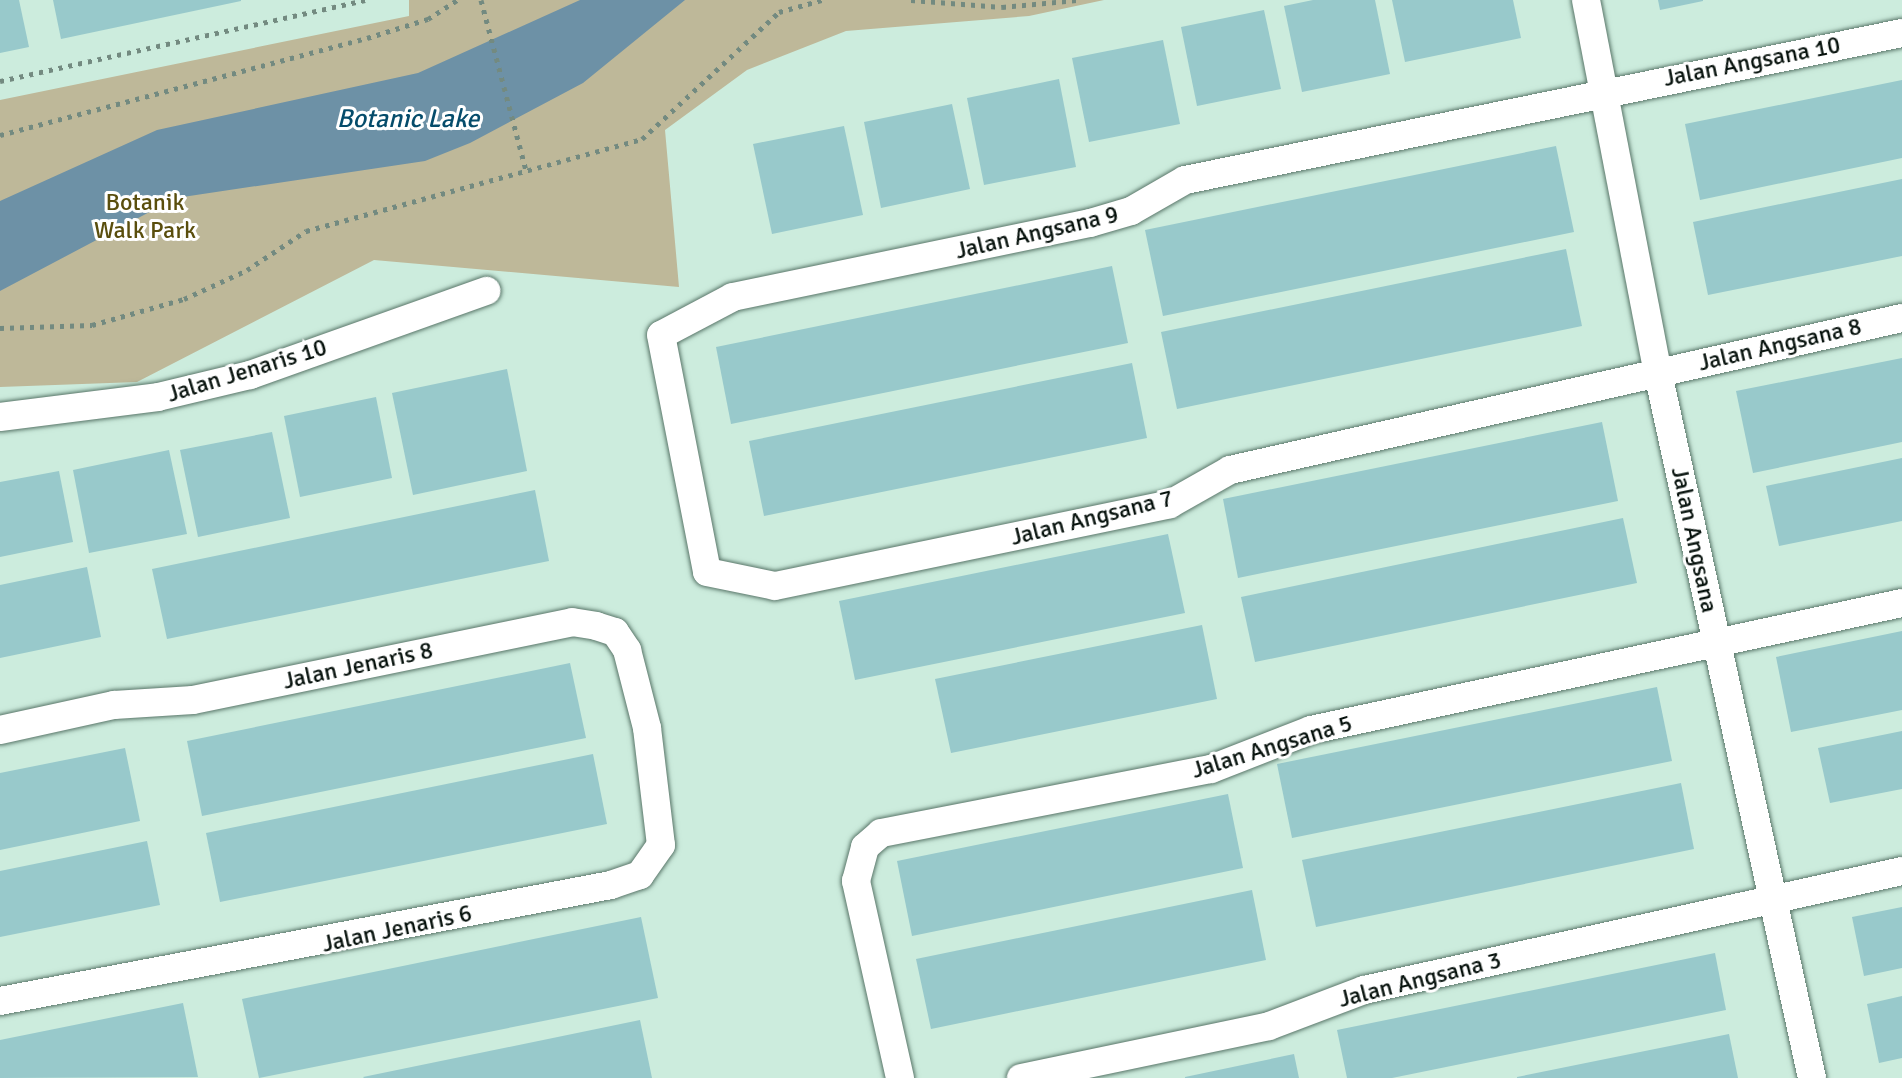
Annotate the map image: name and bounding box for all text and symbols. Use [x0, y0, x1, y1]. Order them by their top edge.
street label: Jalan Angsana 10 [1661, 31, 1843, 93]
water label: Botanic Lake [337, 104, 479, 136]
park label: Botanik Walk Park [94, 189, 196, 245]
street label: Jalan Angsana 9 [953, 200, 1121, 266]
street label: Jalan Angsana 8 [1696, 312, 1864, 378]
street label: Jalan Jenaris 10 [164, 333, 330, 409]
street label: Jalan Angsana [1664, 464, 1724, 616]
street label: Jalan Angsana 7 [1008, 484, 1176, 552]
street label: Jalan Jenaris 8 [280, 636, 436, 696]
street label: Jalan Angsana 5 [1188, 709, 1356, 785]
street label: Jalan Jenaris 6 [319, 899, 475, 959]
street label: Jalan Angsana 3 [1336, 946, 1504, 1014]

